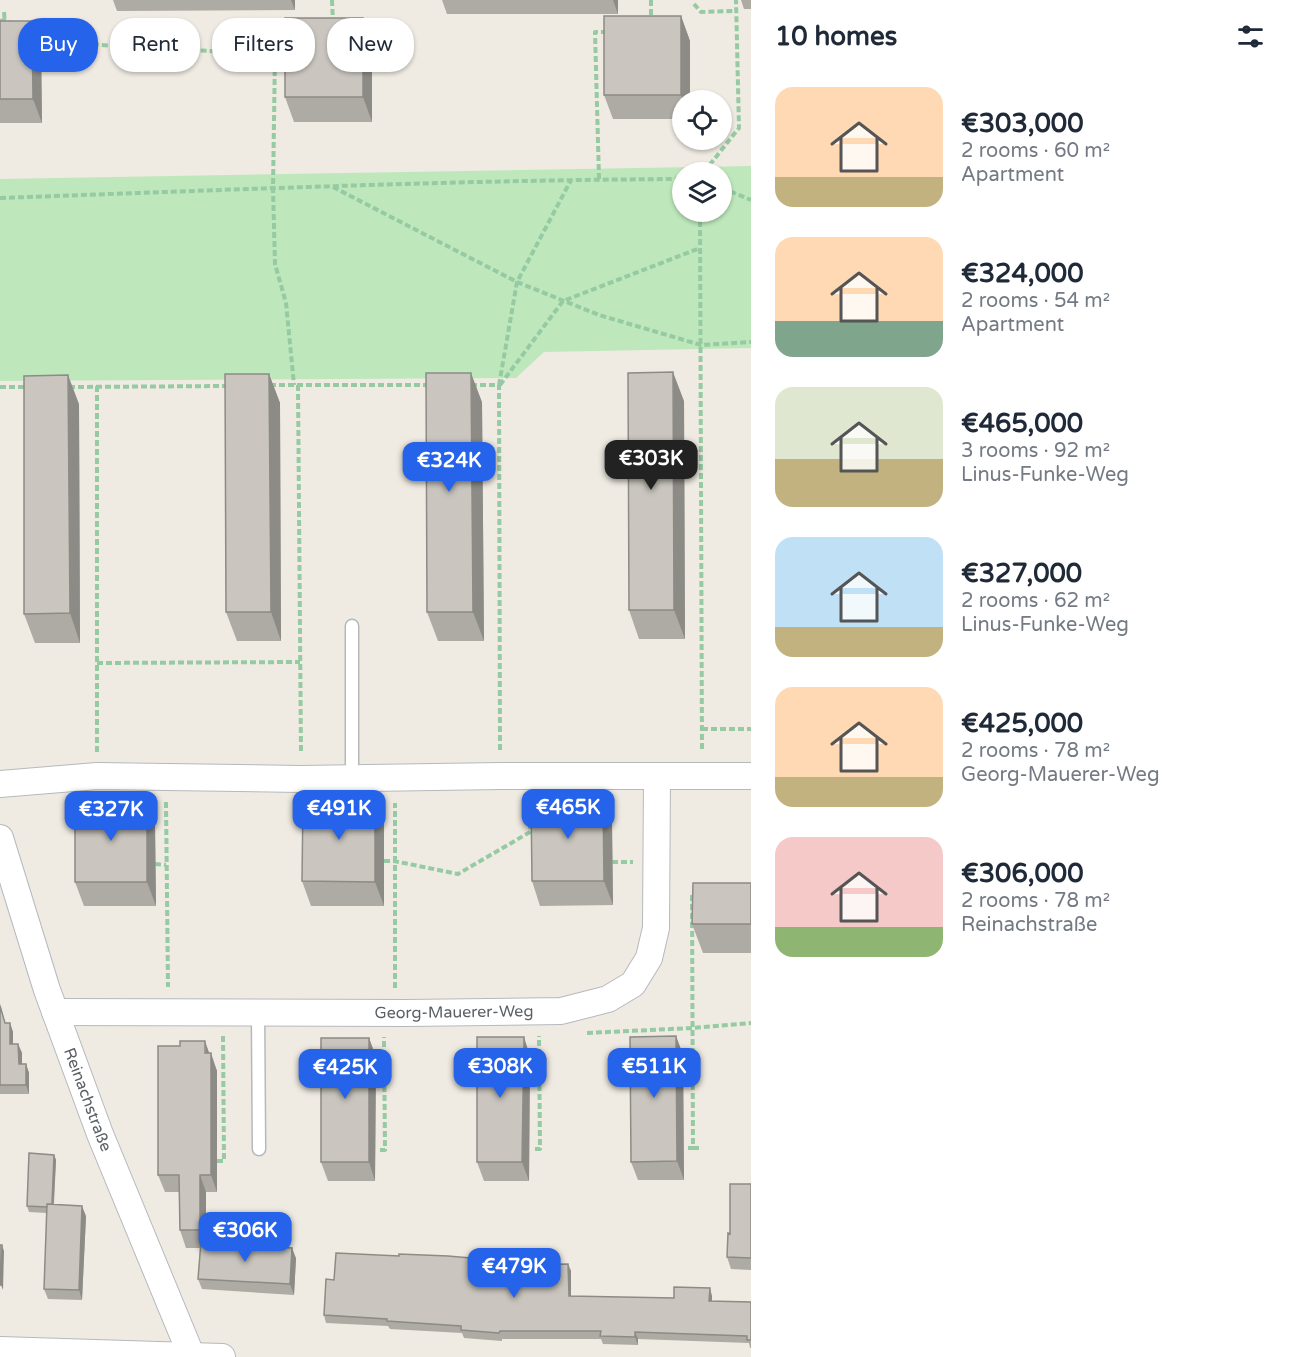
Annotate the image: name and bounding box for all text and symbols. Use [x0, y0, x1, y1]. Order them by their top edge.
chip: Buy [18, 18, 98, 72]
chip: Rent [110, 18, 200, 72]
chip: Filters [212, 18, 315, 72]
chip: New [327, 18, 414, 72]
icon: filters [1234, 20, 1267, 53]
text: 10 homes [775, 21, 897, 52]
map controls [672, 90, 732, 222]
button: locate [672, 90, 732, 150]
text: €303,000 [961, 108, 1083, 139]
icon: home [823, 111, 895, 183]
text: 2 rooms · 60 m² [961, 139, 1110, 163]
button: layers [672, 162, 732, 222]
text: Apartment [961, 163, 1064, 187]
text: €324,000 [961, 258, 1083, 289]
icon: home [823, 261, 895, 333]
text: 2 rooms · 54 m² [961, 289, 1110, 313]
text: Apartment [961, 313, 1064, 337]
text: €465,000 [961, 408, 1083, 439]
icon: home [823, 411, 895, 483]
text: 3 rooms · 92 m² [961, 439, 1110, 463]
pin: €303K [609, 440, 693, 491]
pin: €324K [407, 442, 491, 493]
text: €303K [619, 447, 683, 471]
text: €324K [417, 449, 481, 473]
text: Linus-Funke-Weg [961, 463, 1129, 487]
text: €327,000 [961, 558, 1082, 589]
icon: home [823, 561, 895, 633]
text: 2 rooms · 62 m² [961, 589, 1110, 613]
text: Linus-Funke-Weg [961, 613, 1129, 637]
text: €425,000 [961, 708, 1083, 739]
icon: home [823, 711, 895, 783]
text: 2 rooms · 78 m² [961, 739, 1110, 763]
text: Georg-Mauerer-Weg [961, 763, 1160, 787]
pin: €465K [526, 789, 610, 840]
pin: €491K [297, 790, 381, 841]
pin: €327K [69, 791, 153, 842]
text: €465K [536, 796, 600, 820]
text: €491K [307, 797, 371, 821]
text: €327K [79, 798, 143, 822]
text: €306,000 [961, 858, 1083, 889]
icon: home [823, 861, 895, 933]
text: 2 rooms · 78 m² [961, 889, 1110, 913]
text: Reinachstraße [961, 913, 1097, 937]
street label: Georg-Mauerer-Weg [375, 1001, 534, 1023]
street label: Reinachstraße [59, 1045, 116, 1154]
pin: €308K [458, 1048, 542, 1099]
pin: €511K [612, 1048, 696, 1099]
pin: €425K [303, 1049, 387, 1100]
text: €308K [468, 1055, 532, 1079]
text: €511K [622, 1055, 686, 1079]
text: €425K [313, 1056, 377, 1080]
pin: €306K [203, 1212, 287, 1263]
text: €306K [213, 1219, 277, 1243]
pin: €479K [472, 1248, 556, 1299]
text: €479K [482, 1255, 546, 1279]

